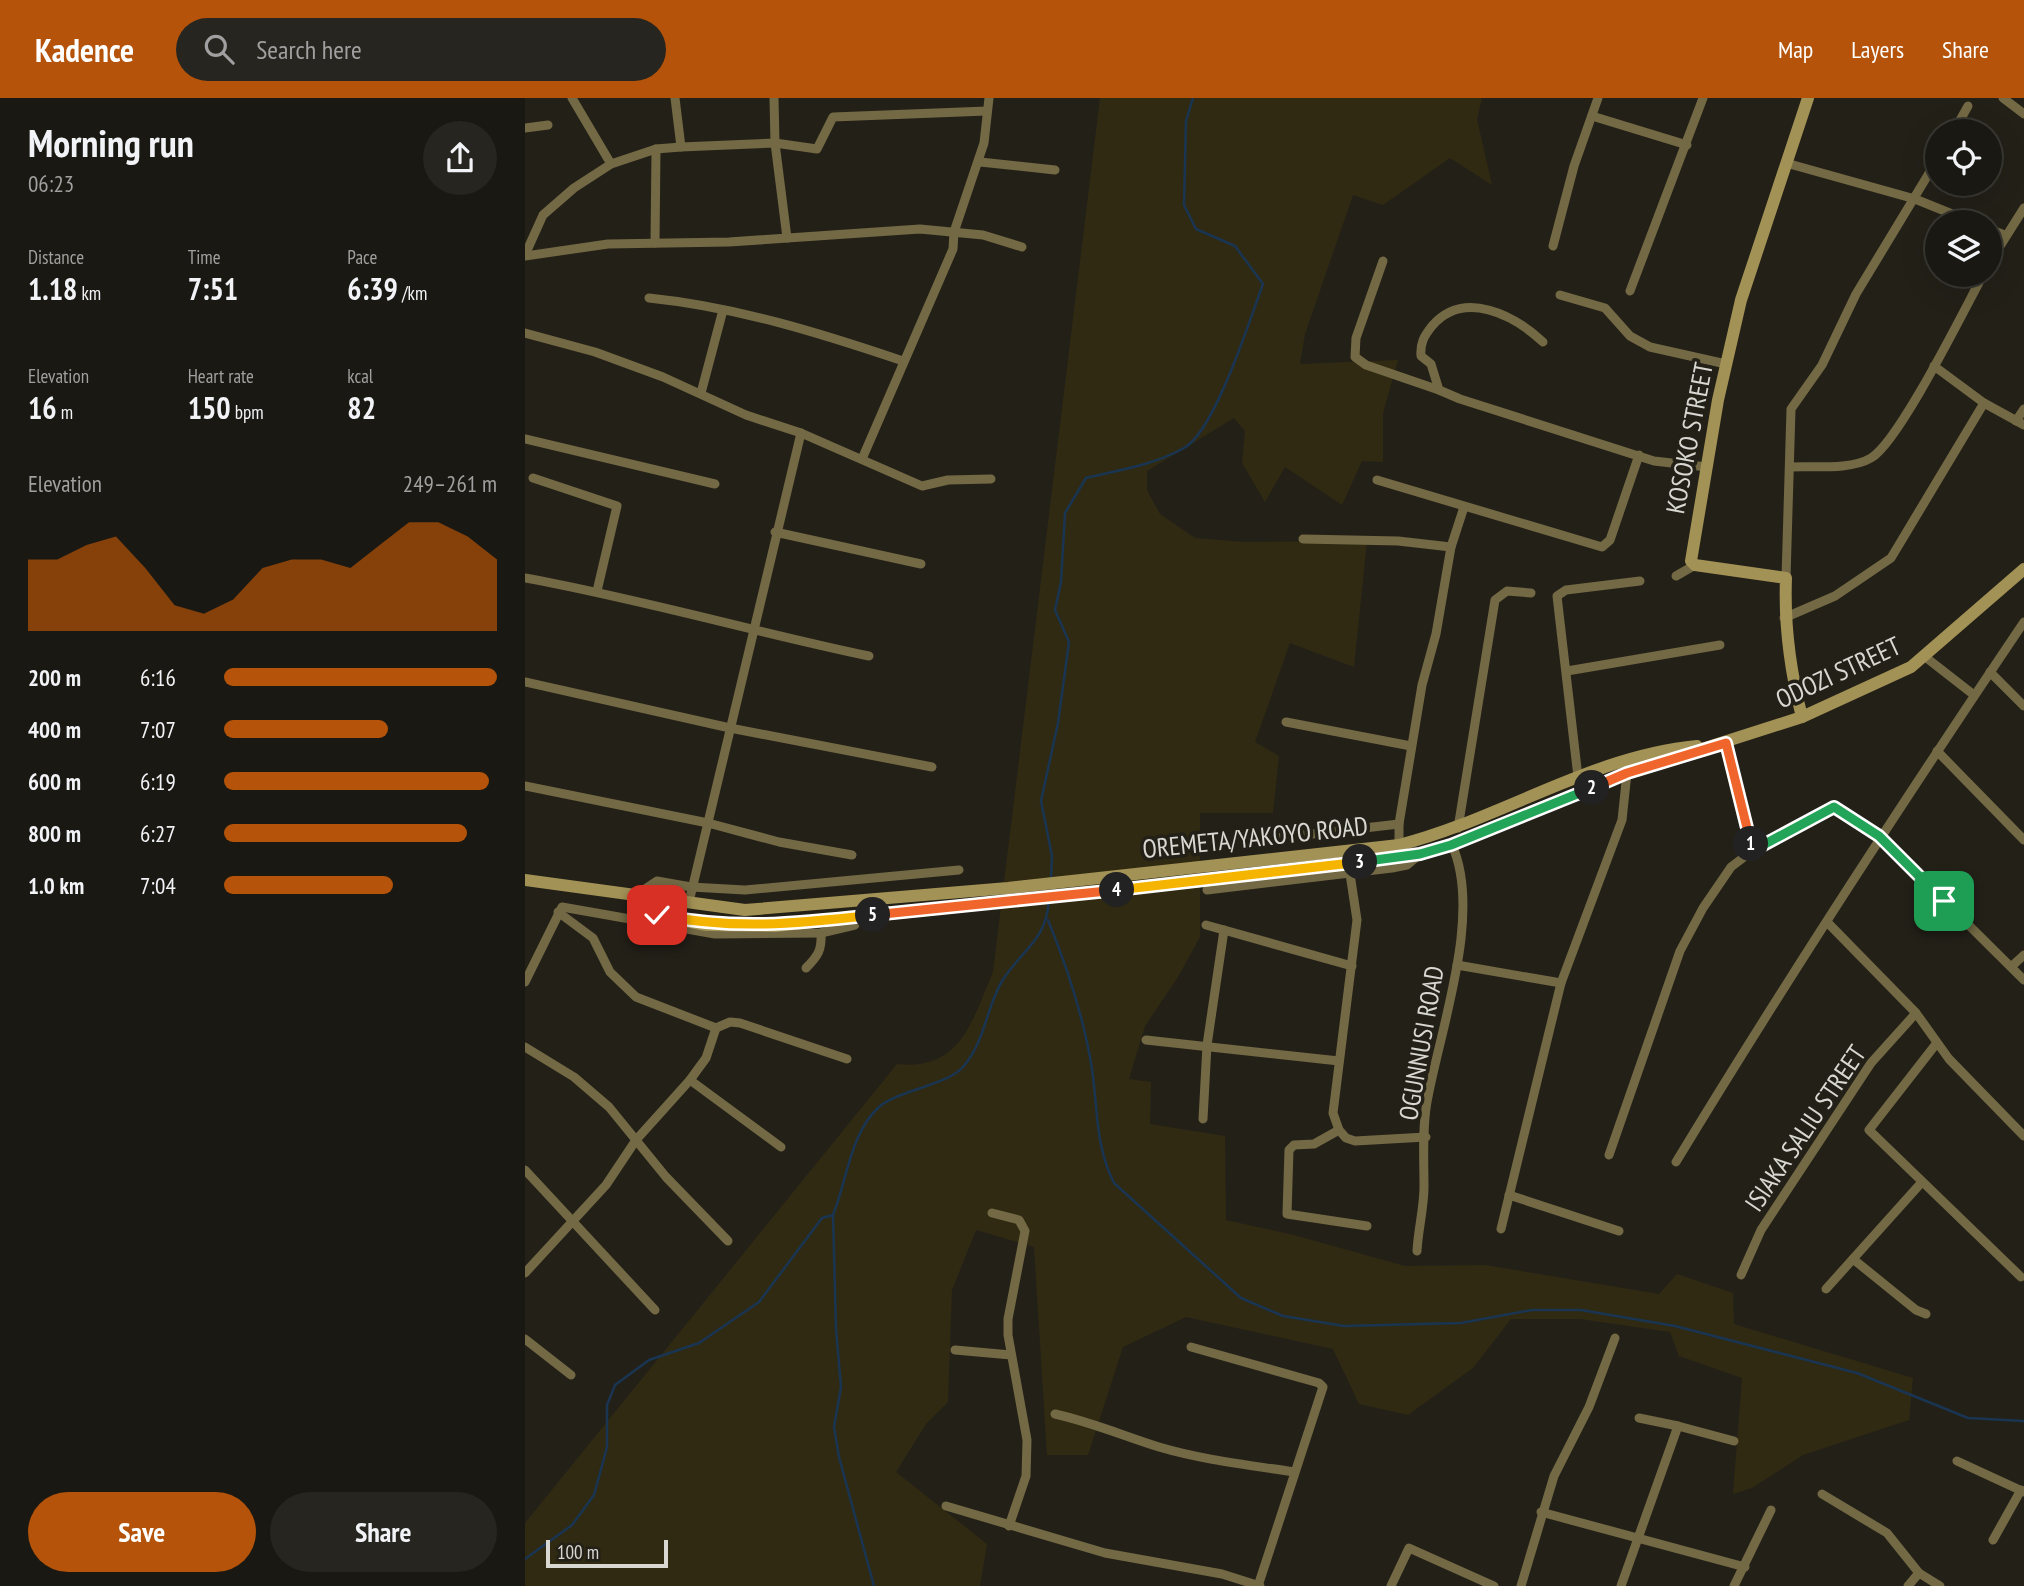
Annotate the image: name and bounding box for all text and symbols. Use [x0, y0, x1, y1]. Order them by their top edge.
search box [176, 18, 666, 81]
text: Kadence [35, 28, 134, 71]
icon: search [200, 30, 238, 68]
text: Search here [256, 33, 362, 66]
text: Map [1778, 34, 1813, 65]
text: Layers [1851, 34, 1904, 65]
text: Share [1942, 34, 1989, 65]
text: Morning run [28, 118, 194, 167]
map controls [1925, 119, 2002, 287]
button: locate [1925, 119, 2002, 196]
button: share [423, 121, 497, 195]
text: 06:23 [28, 169, 74, 198]
button: layers [1925, 210, 2002, 287]
text: Distance [28, 245, 84, 269]
text: Time [188, 245, 221, 269]
text: Pace [347, 245, 377, 269]
text: 1.18 [28, 269, 77, 308]
text: 7:51 [188, 269, 238, 308]
text: 6:39 [347, 269, 398, 308]
text: km [77, 281, 101, 305]
text: /km [398, 281, 427, 305]
street label: KOSOKO STREET [1658, 359, 1720, 516]
text: Elevation [28, 364, 89, 388]
text: Heart rate [188, 364, 254, 388]
text: kcal [347, 364, 373, 388]
text: 16 [28, 388, 57, 427]
text: 150 [188, 388, 231, 427]
text: 82 [347, 388, 376, 427]
text: m [57, 400, 73, 424]
text: bpm [231, 400, 264, 424]
text: Elevation [28, 469, 102, 498]
text: 249–261 m [403, 469, 497, 498]
street label: ODOZI STREET [1770, 629, 1906, 715]
text: 200 m [28, 663, 81, 692]
text: 6:16 [140, 663, 176, 692]
text: 400 m [28, 715, 81, 744]
text: 7:07 [140, 715, 176, 744]
text: 600 m [28, 767, 81, 796]
text: 6:19 [140, 767, 176, 796]
pin: 2 [1575, 770, 1609, 806]
text: 2 [1587, 775, 1596, 799]
street label: OREMETA/YAKOYO ROAD [1141, 809, 1369, 865]
text: 800 m [28, 819, 81, 848]
text: 6:27 [140, 819, 176, 848]
pin: 1 [1733, 826, 1769, 862]
text: 1 [1746, 831, 1755, 855]
pin: 3 [1343, 844, 1377, 880]
text: 3 [1355, 849, 1364, 873]
text: 1.0 km [28, 871, 84, 900]
text: 7:04 [140, 871, 176, 900]
pin [1914, 871, 1974, 931]
pin: 4 [1099, 872, 1135, 908]
text: 4 [1112, 877, 1121, 901]
icon: arrive [1925, 882, 1963, 920]
pin [627, 885, 687, 945]
icon: check [638, 896, 676, 934]
pin: 5 [855, 898, 891, 932]
text: 5 [868, 902, 877, 926]
street label: OGUNNUSI ROAD [1391, 963, 1451, 1123]
street label: ISIAKA SALIU STREET [1737, 1038, 1873, 1217]
button: Save [28, 1492, 256, 1572]
button: Share [270, 1492, 497, 1572]
scale bar [546, 1537, 669, 1569]
text: 100 m [557, 1540, 599, 1564]

